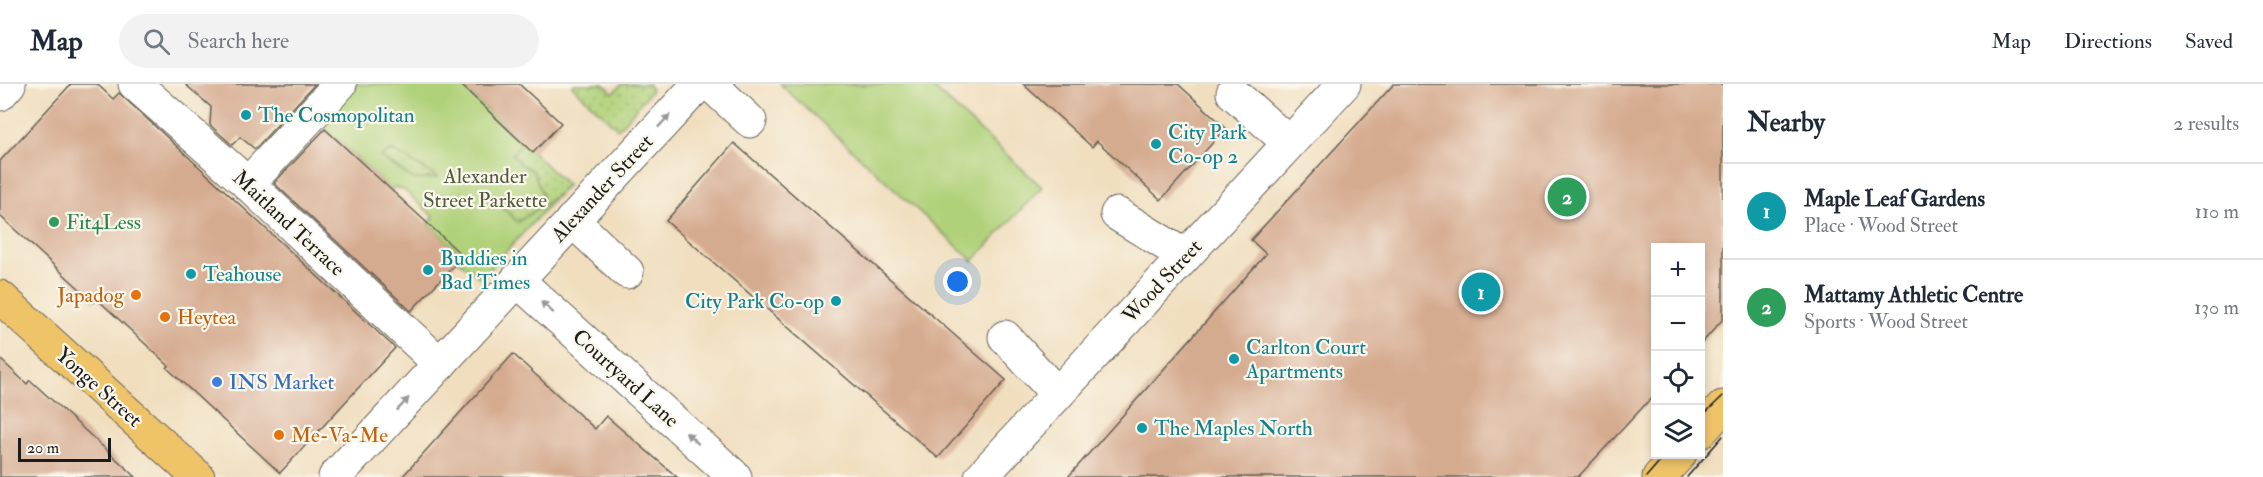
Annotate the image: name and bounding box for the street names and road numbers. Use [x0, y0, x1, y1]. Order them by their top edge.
street label: Alexander Street [545, 128, 659, 249]
street label: Maitland Terrace [227, 164, 351, 282]
street label: Wood Street [1116, 234, 1208, 330]
street label: Courtyard Lane [567, 323, 685, 434]
street label: Yonge Street [50, 341, 148, 433]

